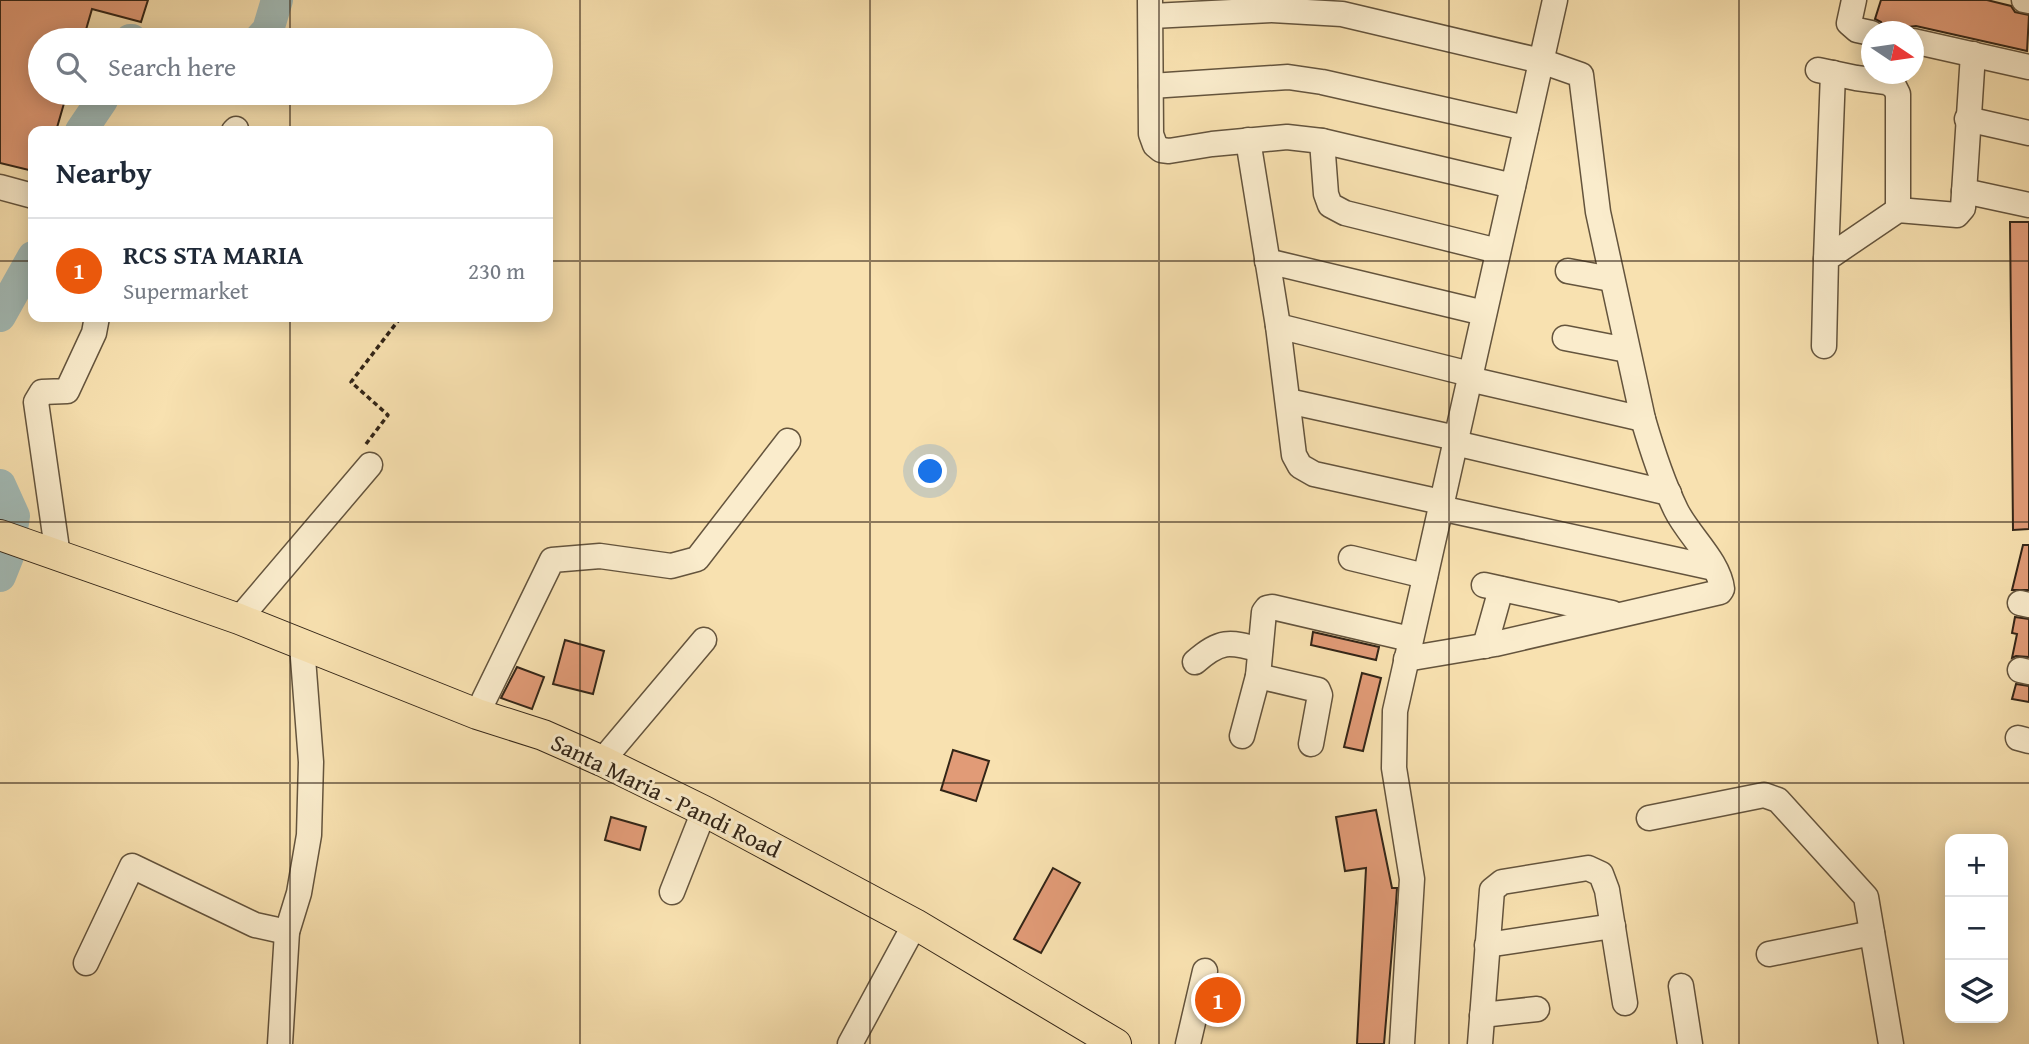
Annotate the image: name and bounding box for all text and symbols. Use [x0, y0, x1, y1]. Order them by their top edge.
north arrow [1861, 21, 1924, 84]
search box [28, 28, 553, 105]
text: Search here [108, 47, 236, 86]
icon: search [52, 48, 90, 86]
text: Nearby [56, 150, 152, 194]
text: RCS STA MARIA [123, 235, 303, 274]
text: 1 [73, 254, 85, 287]
text: 230 m [468, 254, 525, 287]
text: Supermarket [123, 274, 249, 307]
your location [913, 454, 947, 488]
street label: Santa Maria - Pandi Road [545, 725, 787, 867]
map controls [1945, 834, 2008, 1023]
button: + [1945, 834, 2008, 897]
button: − [1945, 897, 2008, 960]
button: layers [1945, 960, 2008, 1023]
pin: 1 [1195, 974, 1241, 1026]

